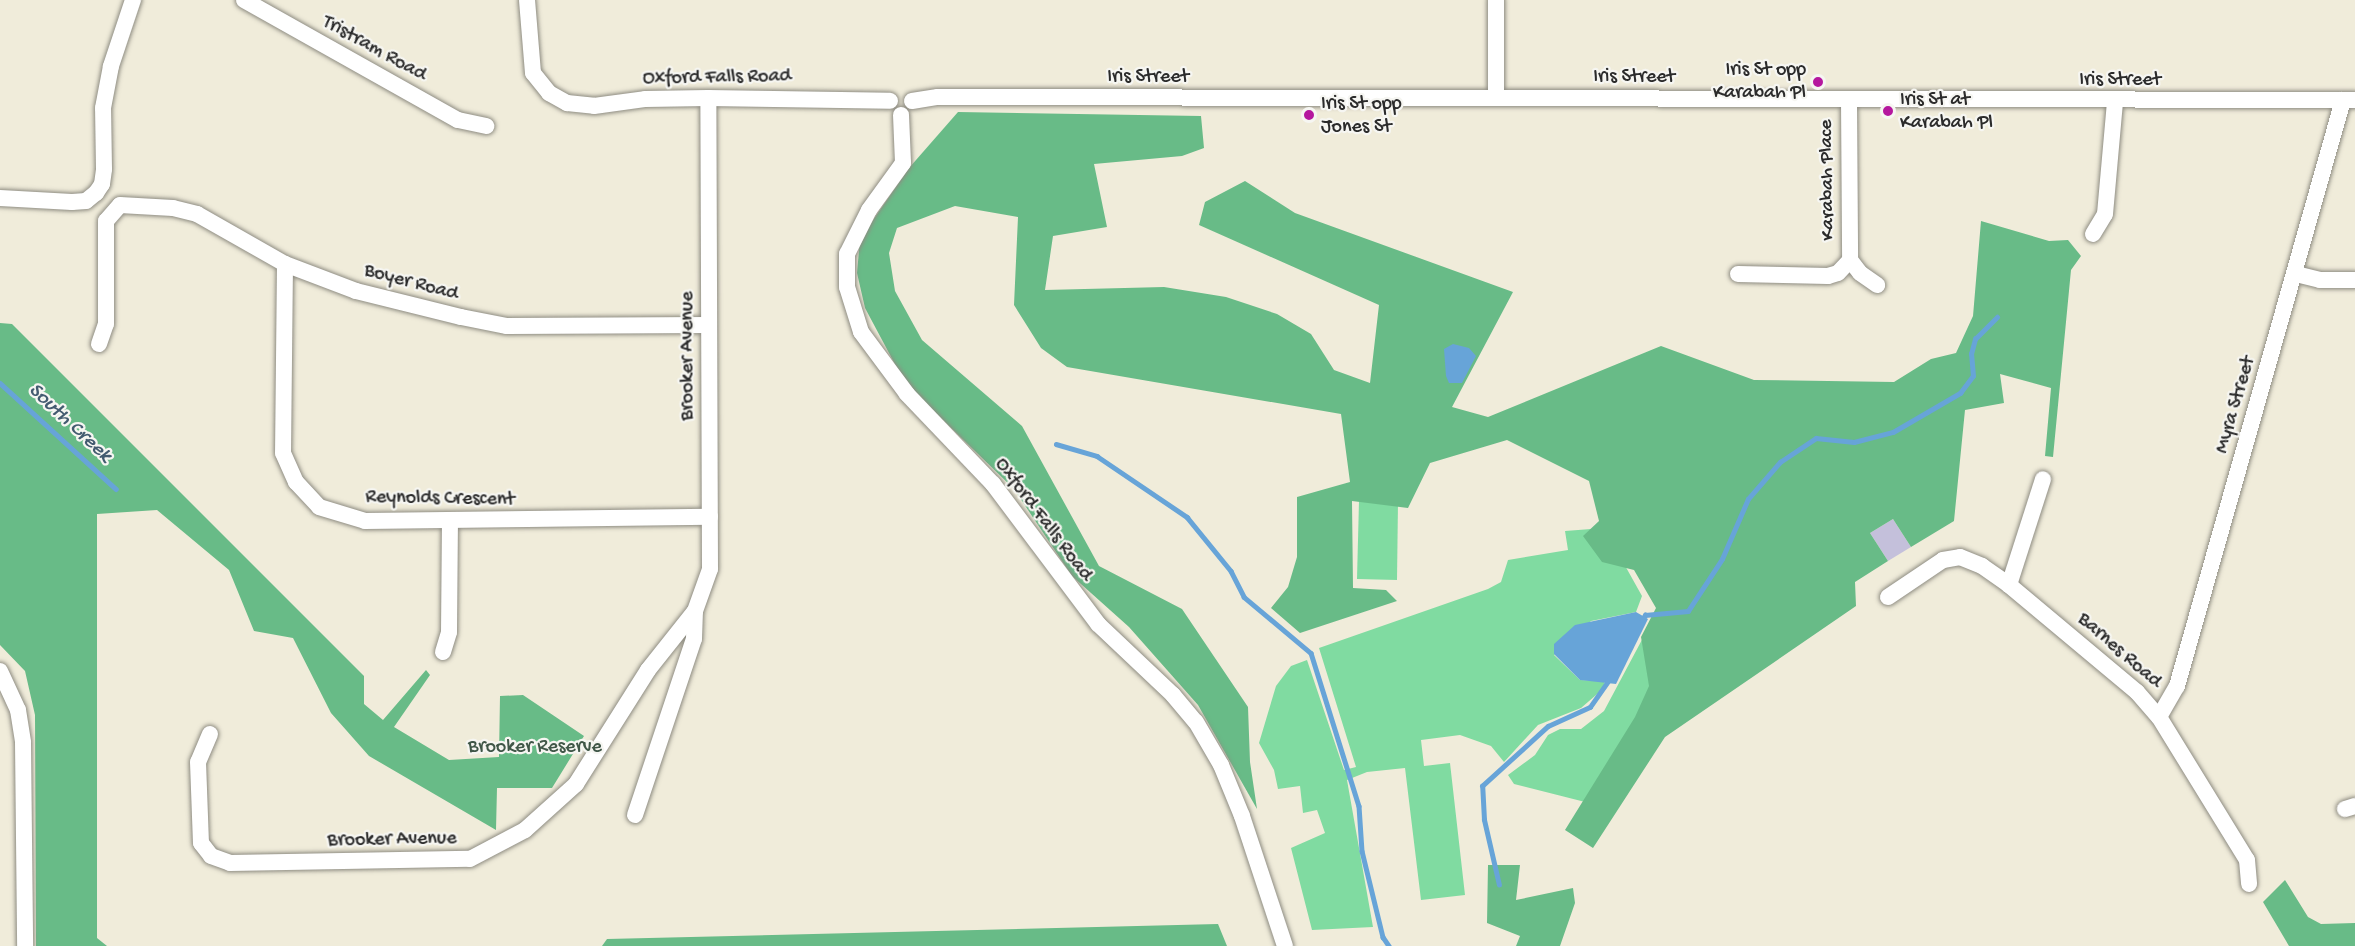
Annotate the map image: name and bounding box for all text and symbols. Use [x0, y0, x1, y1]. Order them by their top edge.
street label: Tristram Road [318, 11, 430, 87]
place label: Iris St opp Karabah Pl [1713, 58, 1806, 105]
street label: Oxford Falls Road [643, 65, 791, 91]
street label: Iris Street [1107, 65, 1189, 89]
street label: Iris Street [1593, 65, 1675, 89]
street label: Iris Street [2079, 68, 2161, 92]
marker: Iris St opp Karabah Pl [1811, 75, 1825, 89]
place label: Iris St at Karabah Pl [1900, 88, 1993, 135]
place label: Iris St opp Jones St [1321, 92, 1402, 139]
marker: Iris St at Karabah Pl [1881, 104, 1895, 118]
marker: Iris St opp Jones St [1302, 108, 1316, 122]
street label: Karabah Place [1815, 119, 1841, 241]
street label: Boyer Road [361, 259, 461, 307]
street label: Brooker Avenue [676, 291, 700, 421]
street label: Myra Street [2211, 354, 2261, 456]
water label: South Creek [22, 379, 116, 469]
street label: Oxford Falls Road [989, 453, 1097, 587]
street label: Reynolds Crescent [365, 486, 515, 512]
street label: Barnes Road [2072, 608, 2166, 694]
park label: Brooker Reserve [468, 735, 602, 759]
street label: Brooker Avenue [327, 827, 457, 853]

